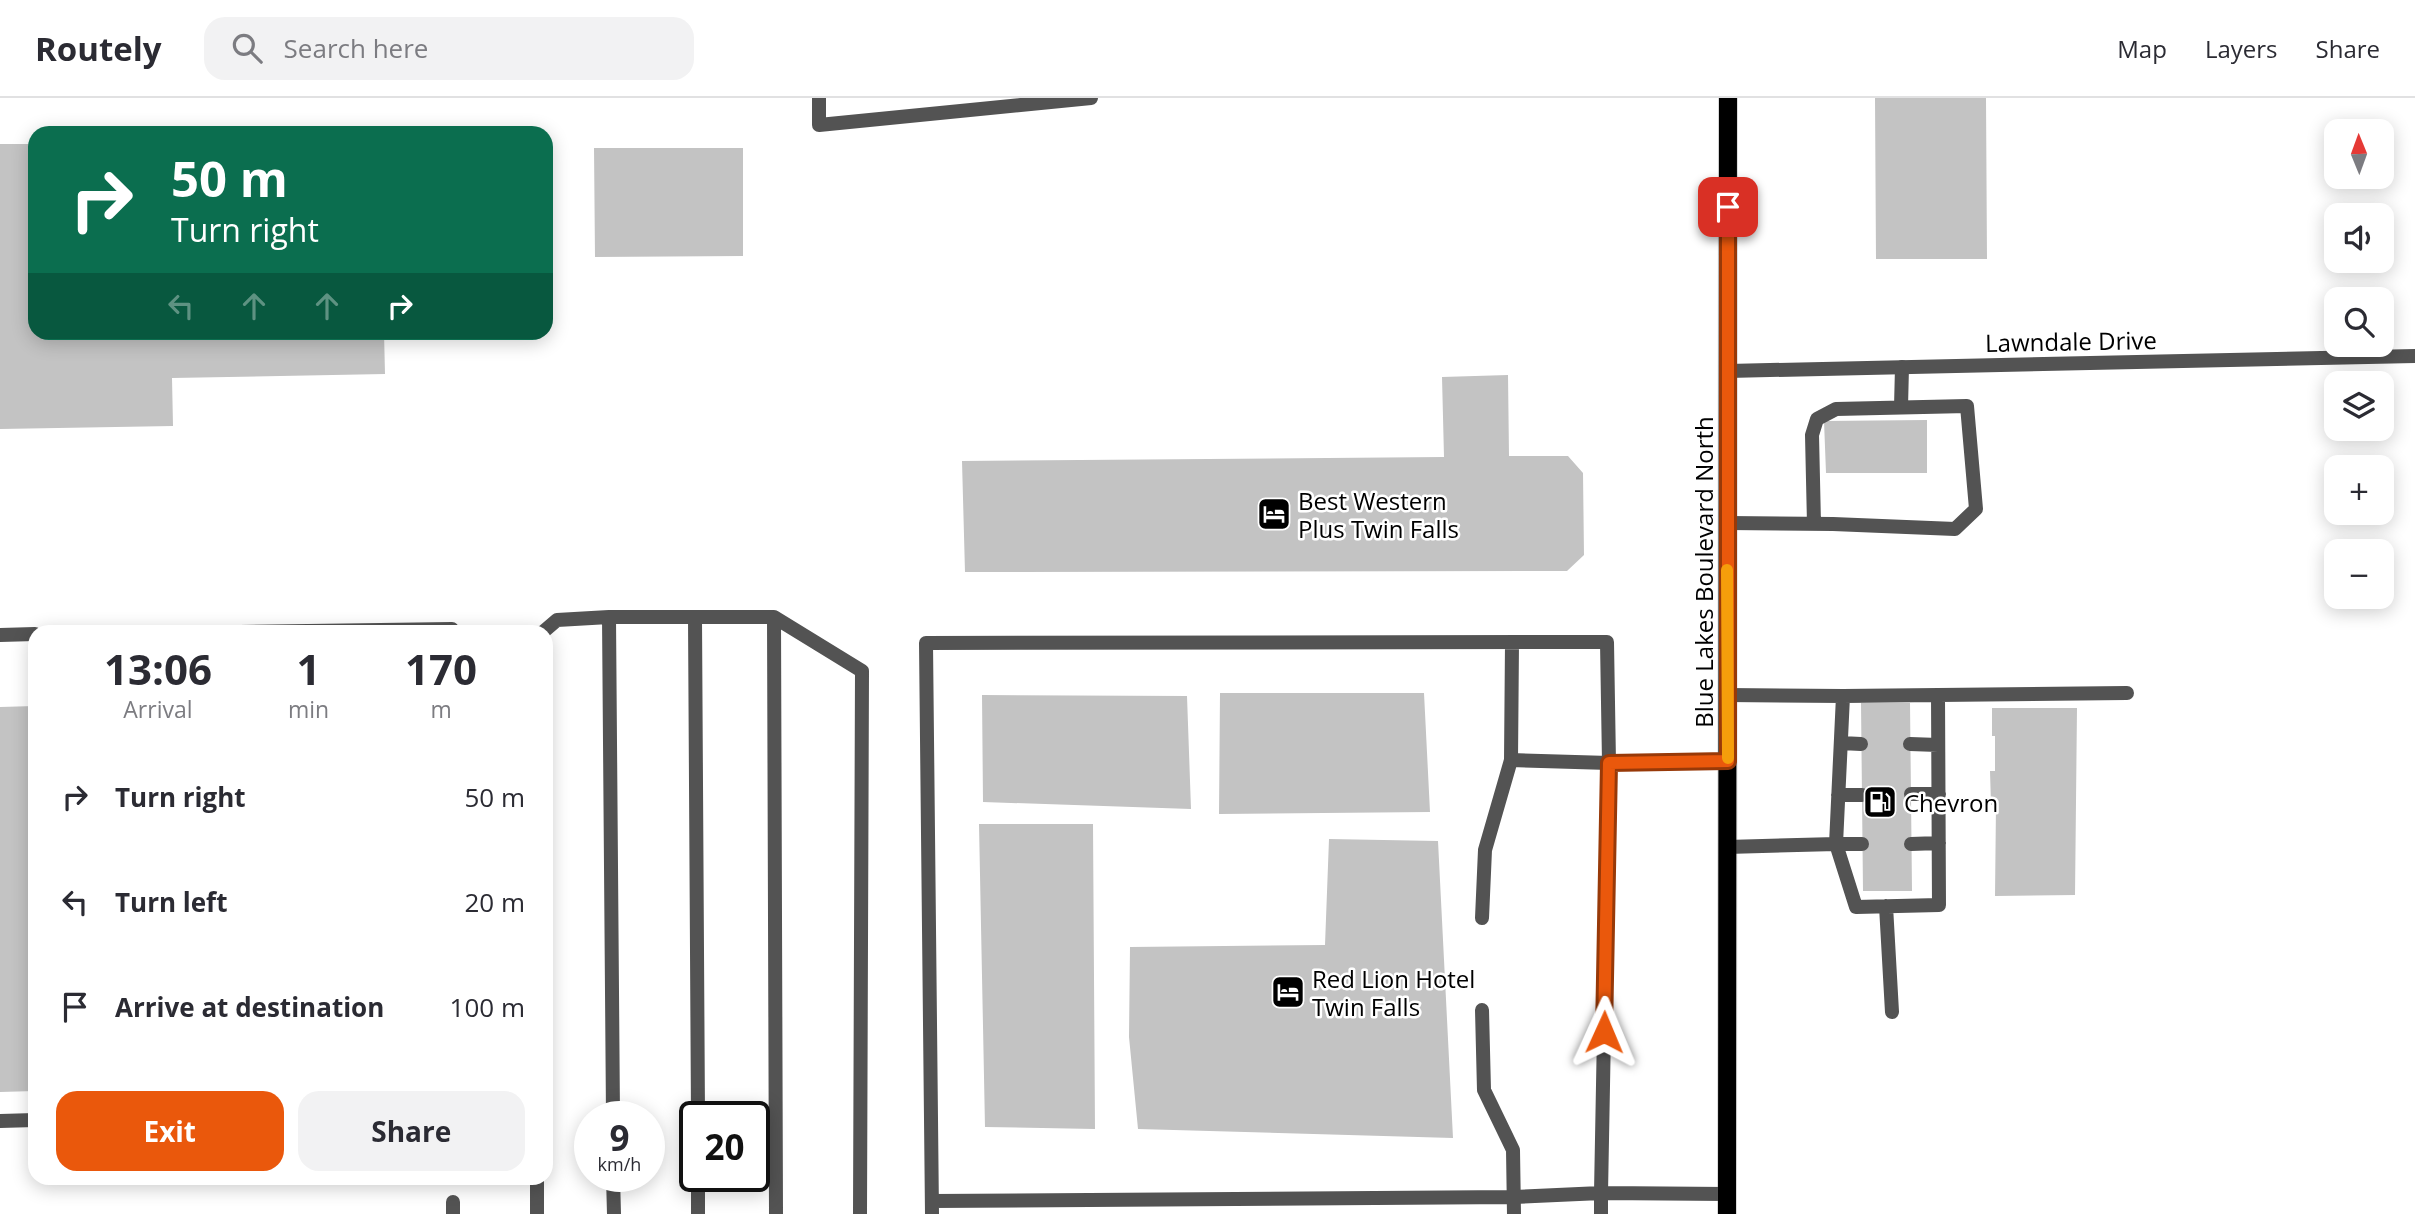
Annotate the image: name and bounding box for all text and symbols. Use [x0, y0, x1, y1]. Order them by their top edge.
search box [204, 17, 694, 80]
text: Routely [35, 26, 162, 71]
icon: search [228, 29, 266, 67]
text: Search here [284, 30, 428, 66]
text: Map [2117, 32, 2167, 65]
text: Layers [2205, 32, 2278, 65]
text: Share [2316, 32, 2380, 65]
north arrow [2324, 119, 2394, 189]
map controls [2324, 119, 2394, 609]
text: 50 m [171, 145, 288, 211]
icon: right [56, 154, 147, 245]
pin [1698, 177, 1758, 237]
icon: arrive [1709, 188, 1747, 226]
button: sound [2324, 203, 2394, 273]
text: Turn right [171, 208, 319, 251]
icon: left [162, 287, 200, 325]
icon: ahead [235, 287, 273, 325]
icon: ahead [308, 287, 346, 325]
icon: right [381, 287, 419, 325]
button: search [2324, 287, 2394, 357]
street label: Lawndale Drive [1985, 323, 2157, 359]
button: layers [2324, 371, 2394, 441]
street label: Blue Lakes Boulevard North [1687, 416, 1720, 728]
button: + [2324, 455, 2394, 525]
place label: Best Western Plus Twin Falls [1298, 484, 1459, 545]
hotel icon: Best Western Plus Twin Falls [1255, 495, 1293, 533]
button: − [2324, 539, 2394, 609]
text: 13:06 [104, 640, 212, 697]
text: 1 [296, 640, 321, 697]
text: 170 [405, 640, 477, 697]
text: Arrival [123, 693, 193, 725]
text: min [288, 693, 329, 725]
text: m [430, 693, 452, 725]
icon: right [56, 778, 94, 816]
text: Turn right [115, 779, 246, 815]
text: 50 m [464, 779, 525, 815]
fuel station icon: Chevron [1861, 783, 1899, 821]
place label: Chevron [1904, 786, 1998, 819]
icon: left [56, 883, 94, 921]
text: Turn left [115, 884, 227, 920]
text: 20 m [464, 884, 525, 920]
place label: Red Lion Hotel Twin Falls [1312, 962, 1475, 1023]
hotel icon: Red Lion Hotel Twin Falls [1269, 973, 1307, 1011]
icon: arrive [56, 988, 94, 1026]
text: Arrive at destination [115, 989, 384, 1025]
text: 100 m [450, 989, 525, 1025]
position arrow [1567, 995, 1641, 1069]
button: Exit [56, 1091, 284, 1171]
button: Share [298, 1091, 525, 1171]
speed limit sign: 20 [679, 1101, 770, 1192]
text: 9 [609, 1114, 630, 1161]
text: km/h [598, 1152, 641, 1176]

